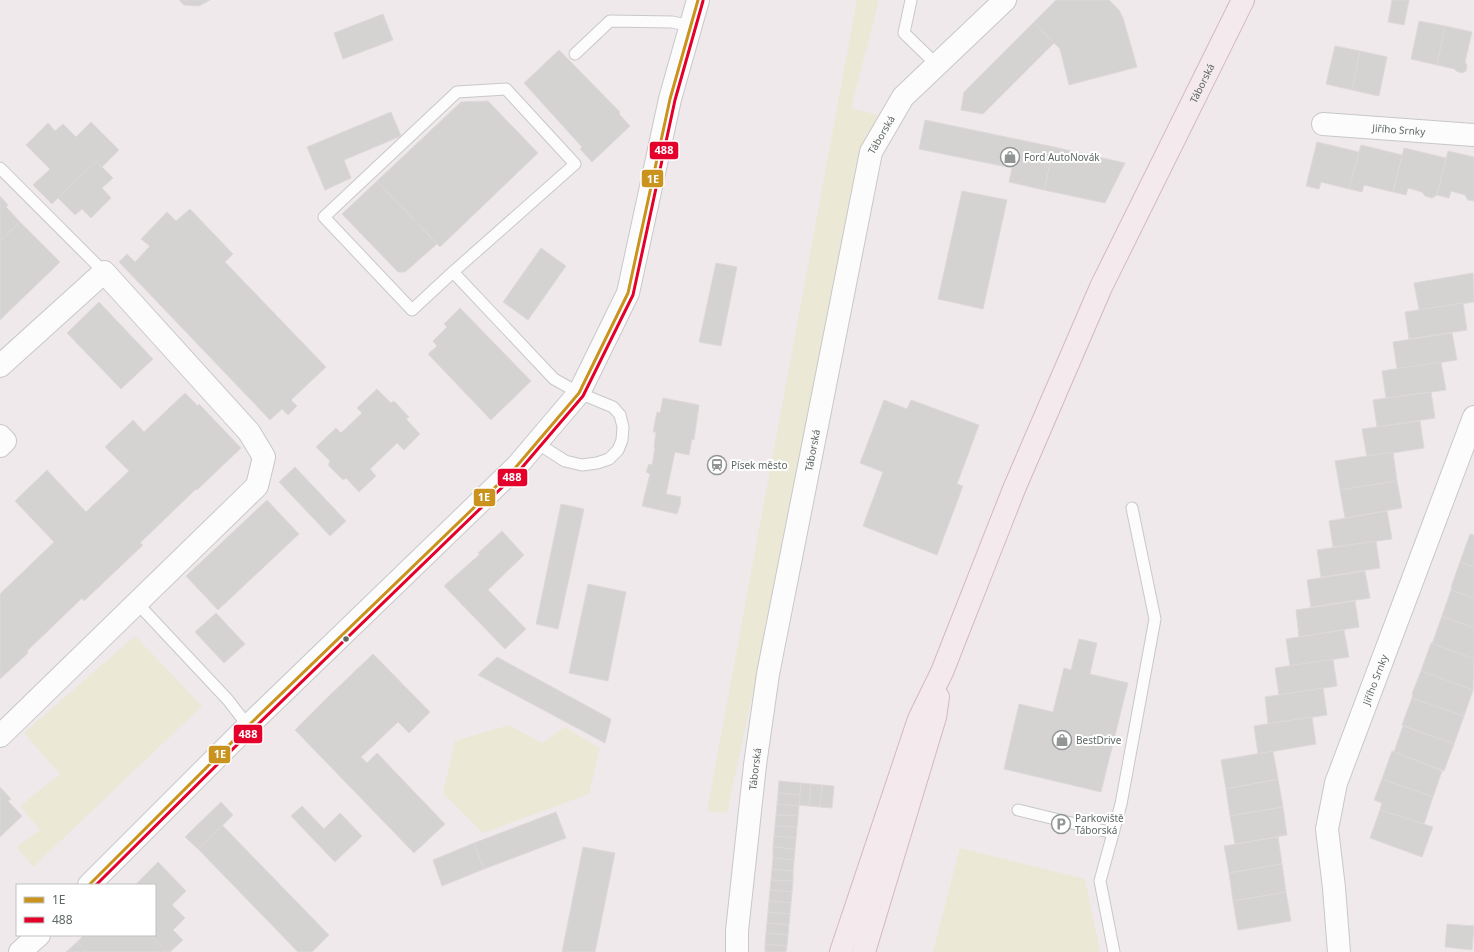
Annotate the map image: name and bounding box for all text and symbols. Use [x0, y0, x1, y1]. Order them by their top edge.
street label: Táborská [1186, 61, 1218, 105]
street label: Táborská [864, 113, 898, 157]
street label: Jiřího Srnky [1371, 121, 1427, 139]
line badge: 488 [649, 141, 679, 160]
text: 488 [655, 142, 673, 157]
shop icon: Ford AutoNovák [999, 146, 1021, 168]
place label: Ford AutoNovák [1024, 150, 1100, 164]
line badge: 1E [641, 169, 664, 188]
text: 1E [647, 171, 659, 186]
street label: Táborská [801, 428, 823, 472]
station icon: Písek město [706, 454, 728, 476]
place label: Písek město [731, 458, 787, 472]
line badge: 488 [497, 468, 528, 487]
text: 488 [503, 469, 521, 484]
line badge: 1E [473, 488, 496, 507]
text: 1E [478, 489, 490, 504]
unlabelled marker [341, 634, 351, 644]
street label: Jiřího Srnky [1359, 651, 1391, 708]
line badge: 488 [233, 724, 263, 744]
text: 488 [239, 726, 257, 741]
shop icon: BestDrive [1051, 729, 1073, 751]
place label: BestDrive [1076, 733, 1122, 747]
line badge: 1E [208, 745, 231, 764]
text: 1E [214, 746, 226, 761]
street label: Táborská [745, 747, 764, 791]
place label: Parkoviště Táborská [1075, 811, 1124, 837]
parking icon: Parkoviště Táborská [1050, 813, 1072, 835]
legend [16, 884, 156, 936]
text: 1E [52, 891, 66, 908]
text: 488 [52, 911, 73, 928]

